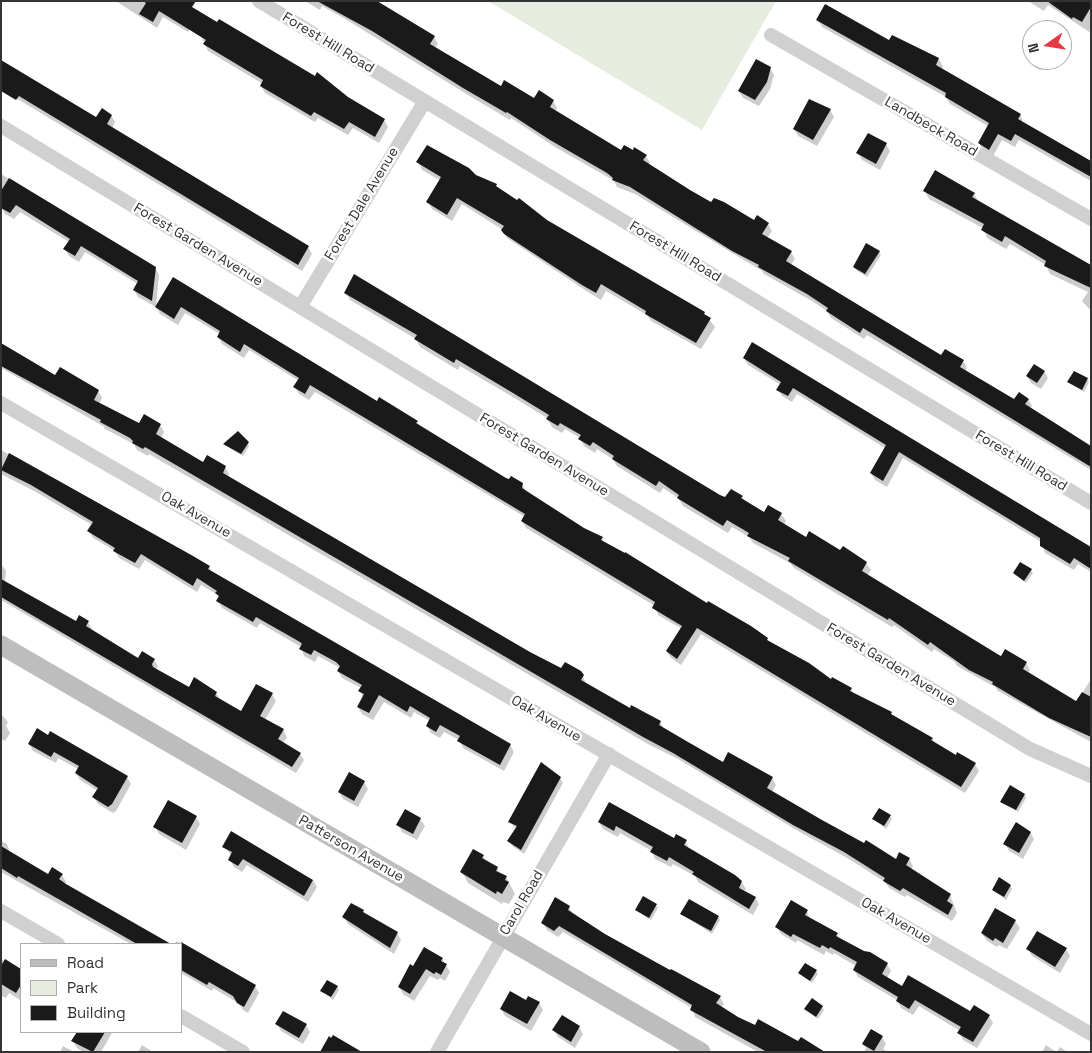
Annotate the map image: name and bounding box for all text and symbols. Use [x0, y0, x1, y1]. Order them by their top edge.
street label: Forest Hill Road [279, 9, 377, 77]
north arrow [1022, 20, 1072, 70]
text: N [1024, 42, 1043, 55]
street label: Landbeck Road [882, 94, 980, 160]
street label: Forest Dale Avenue [322, 144, 402, 264]
street label: Forest Garden Avenue [130, 200, 266, 290]
street label: Forest Hill Road [626, 218, 724, 286]
street label: Forest Garden Avenue [476, 410, 612, 500]
street label: Forest Hill Road [972, 427, 1070, 495]
street label: Oak Avenue [158, 488, 234, 542]
street label: Forest Garden Avenue [823, 620, 959, 710]
street label: Oak Avenue [508, 692, 584, 746]
street label: Patterson Avenue [296, 812, 406, 886]
street label: Carol Road [497, 868, 547, 938]
street label: Oak Avenue [858, 894, 934, 948]
legend [20, 943, 182, 1033]
text: Road [67, 953, 104, 972]
text: Park [67, 978, 98, 997]
text: Building [67, 1003, 126, 1022]

